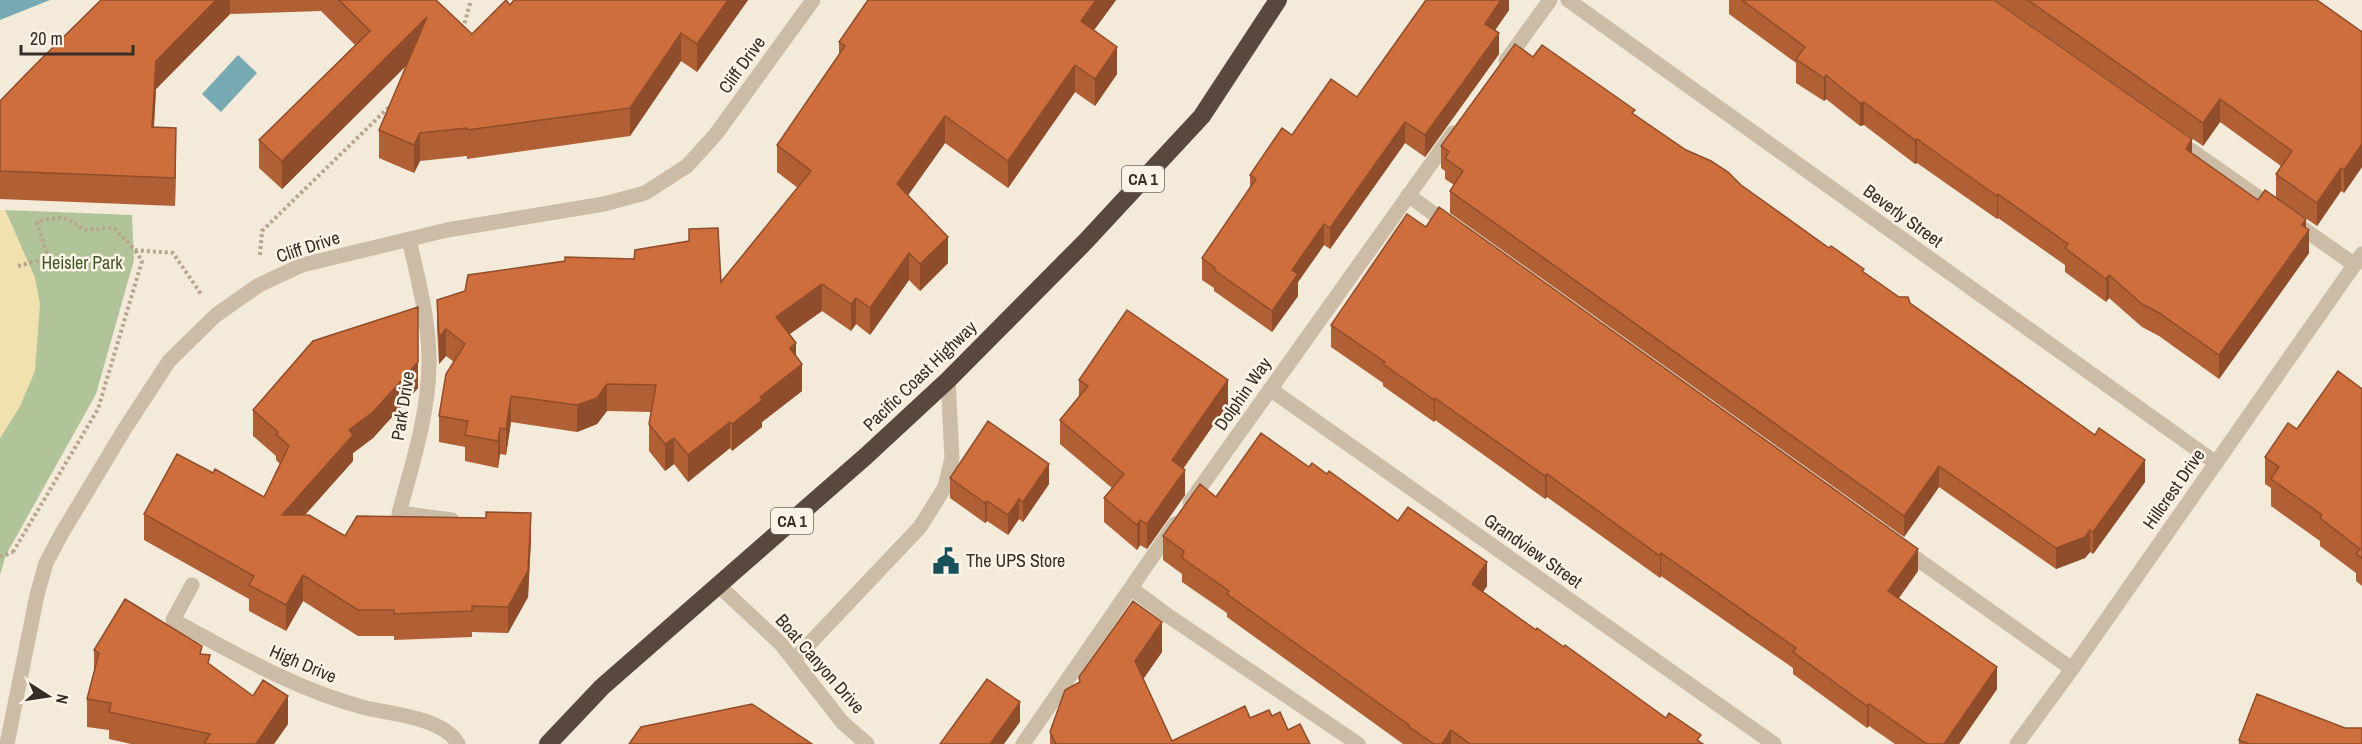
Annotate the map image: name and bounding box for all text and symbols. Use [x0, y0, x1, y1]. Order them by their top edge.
scale bar [21, 18, 134, 56]
text: 20 m [30, 26, 63, 51]
street label: Cliff Drive [712, 31, 771, 98]
road number: CA 1 [1122, 166, 1164, 192]
street label: Beverly Street [1858, 178, 1948, 253]
street label: Cliff Drive [273, 225, 343, 269]
park label: Heisler Park [41, 250, 123, 275]
street label: Pacific Coast Highway [857, 314, 982, 436]
street label: Dolphin Way [1208, 352, 1277, 435]
street label: Park Drive [385, 370, 420, 442]
street label: Hillcrest Drive [2137, 444, 2210, 534]
street label: Grandview Street [1479, 507, 1588, 594]
road number: CA 1 [771, 508, 813, 534]
public building icon: The UPS Store [931, 546, 961, 576]
place label: The UPS Store [966, 548, 1065, 573]
street label: Boat Canyon Drive [770, 608, 871, 719]
street label: High Drive [266, 638, 341, 689]
north arrow [18, 666, 78, 726]
text: N [51, 692, 74, 706]

